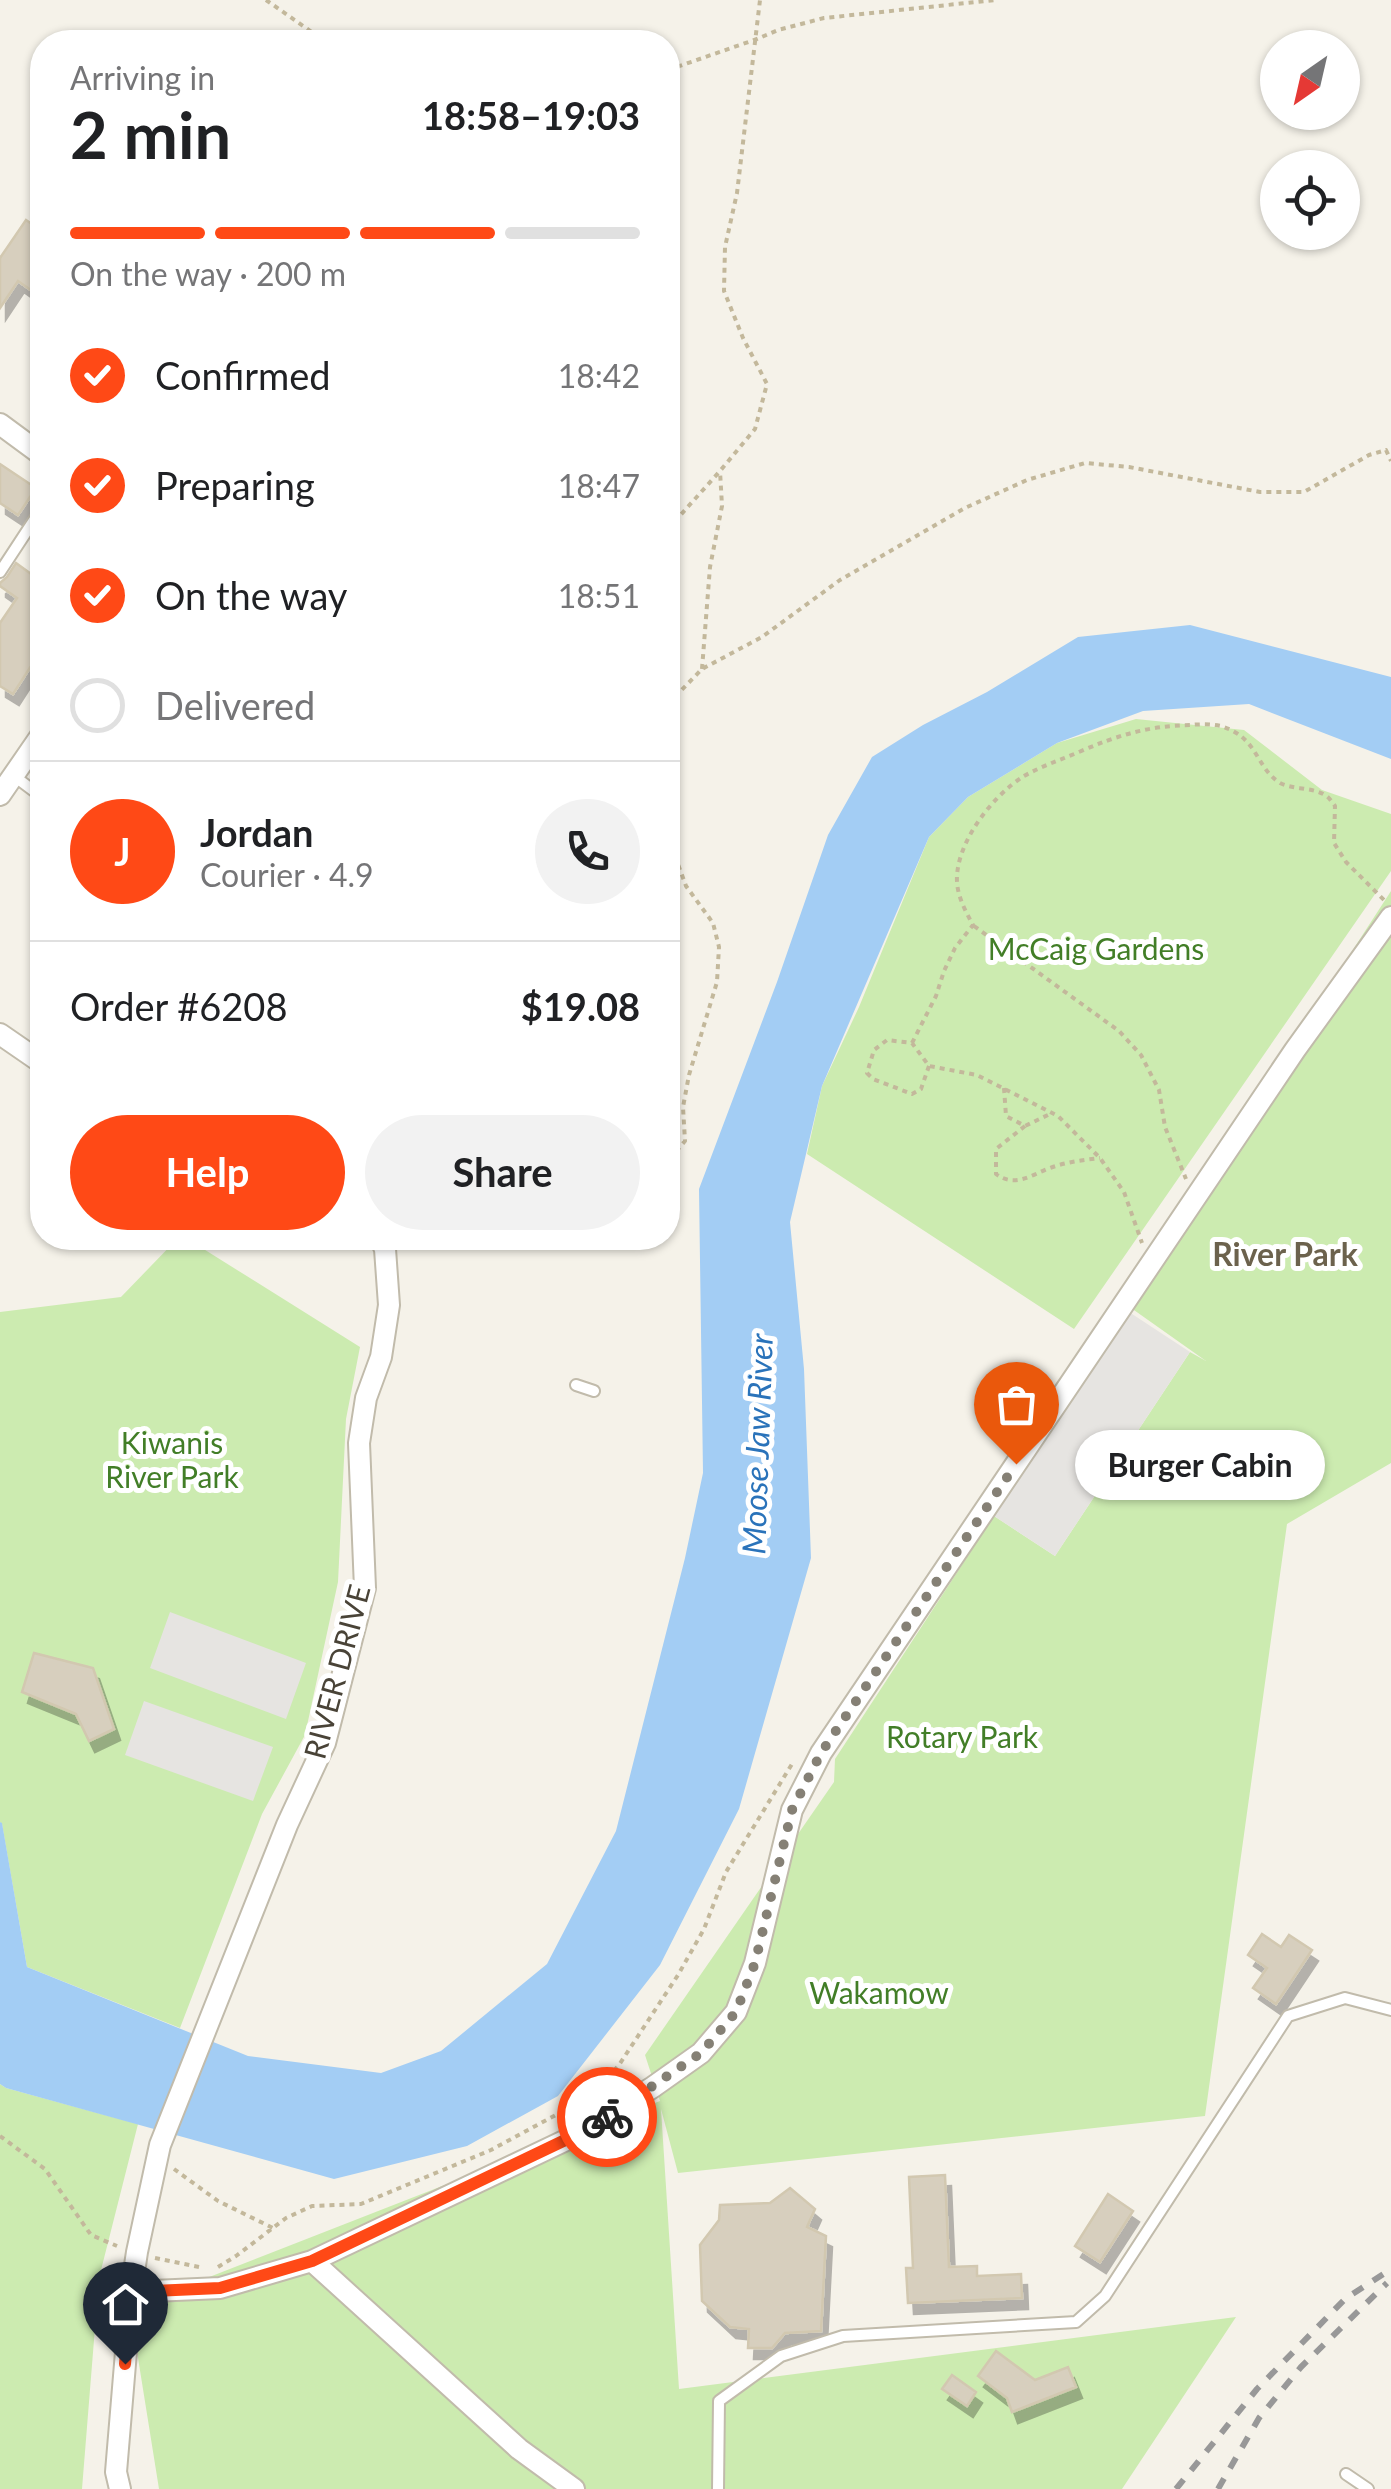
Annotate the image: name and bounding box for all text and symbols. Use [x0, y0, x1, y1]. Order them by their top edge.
north arrow [1260, 30, 1360, 130]
map controls [1260, 30, 1360, 250]
text: Arriving in [70, 58, 215, 97]
text: 18:58–19:03 [422, 92, 640, 138]
text: 2 min [70, 95, 231, 173]
button: locate [1260, 150, 1360, 250]
text: On the way · 200 m [70, 254, 346, 293]
icon: check [70, 348, 125, 403]
text: Confirmed [155, 352, 331, 398]
text: 18:42 [558, 356, 640, 395]
icon: check [70, 458, 125, 513]
text: Preparing [155, 462, 315, 508]
text: 18:47 [558, 466, 640, 505]
icon: check [70, 568, 125, 623]
text: On the way [155, 572, 347, 618]
text: 18:51 [558, 576, 640, 615]
text: Delivered [155, 682, 315, 728]
button: phone [535, 799, 640, 904]
text: Jordan [200, 809, 313, 855]
text: J [114, 828, 131, 874]
text: Courier · 4.9 [200, 855, 374, 894]
park label: McCaig Gardens [988, 930, 1204, 966]
text: Order #6208 [70, 983, 287, 1029]
text: $19.08 [521, 983, 640, 1029]
button: Help [70, 1115, 345, 1230]
button: Share [365, 1115, 640, 1230]
district label: River Park [1212, 1234, 1359, 1273]
water label: Moose Jaw River [733, 1332, 780, 1555]
pin [974, 1362, 1059, 1465]
icon: bag [989, 1377, 1044, 1432]
park label: Kiwanis River Park [105, 1424, 239, 1494]
callout: Burger Cabin [1076, 1429, 1326, 1499]
text: Burger Cabin [1107, 1445, 1293, 1484]
street label: RIVER DRIVE [296, 1580, 377, 1763]
park label: Rotary Park [886, 1718, 1039, 1754]
park label: Wakamow [809, 1974, 949, 2010]
courier [557, 2067, 657, 2167]
icon: bike [580, 2090, 635, 2145]
pin [83, 2262, 168, 2365]
icon: home [98, 2277, 153, 2332]

